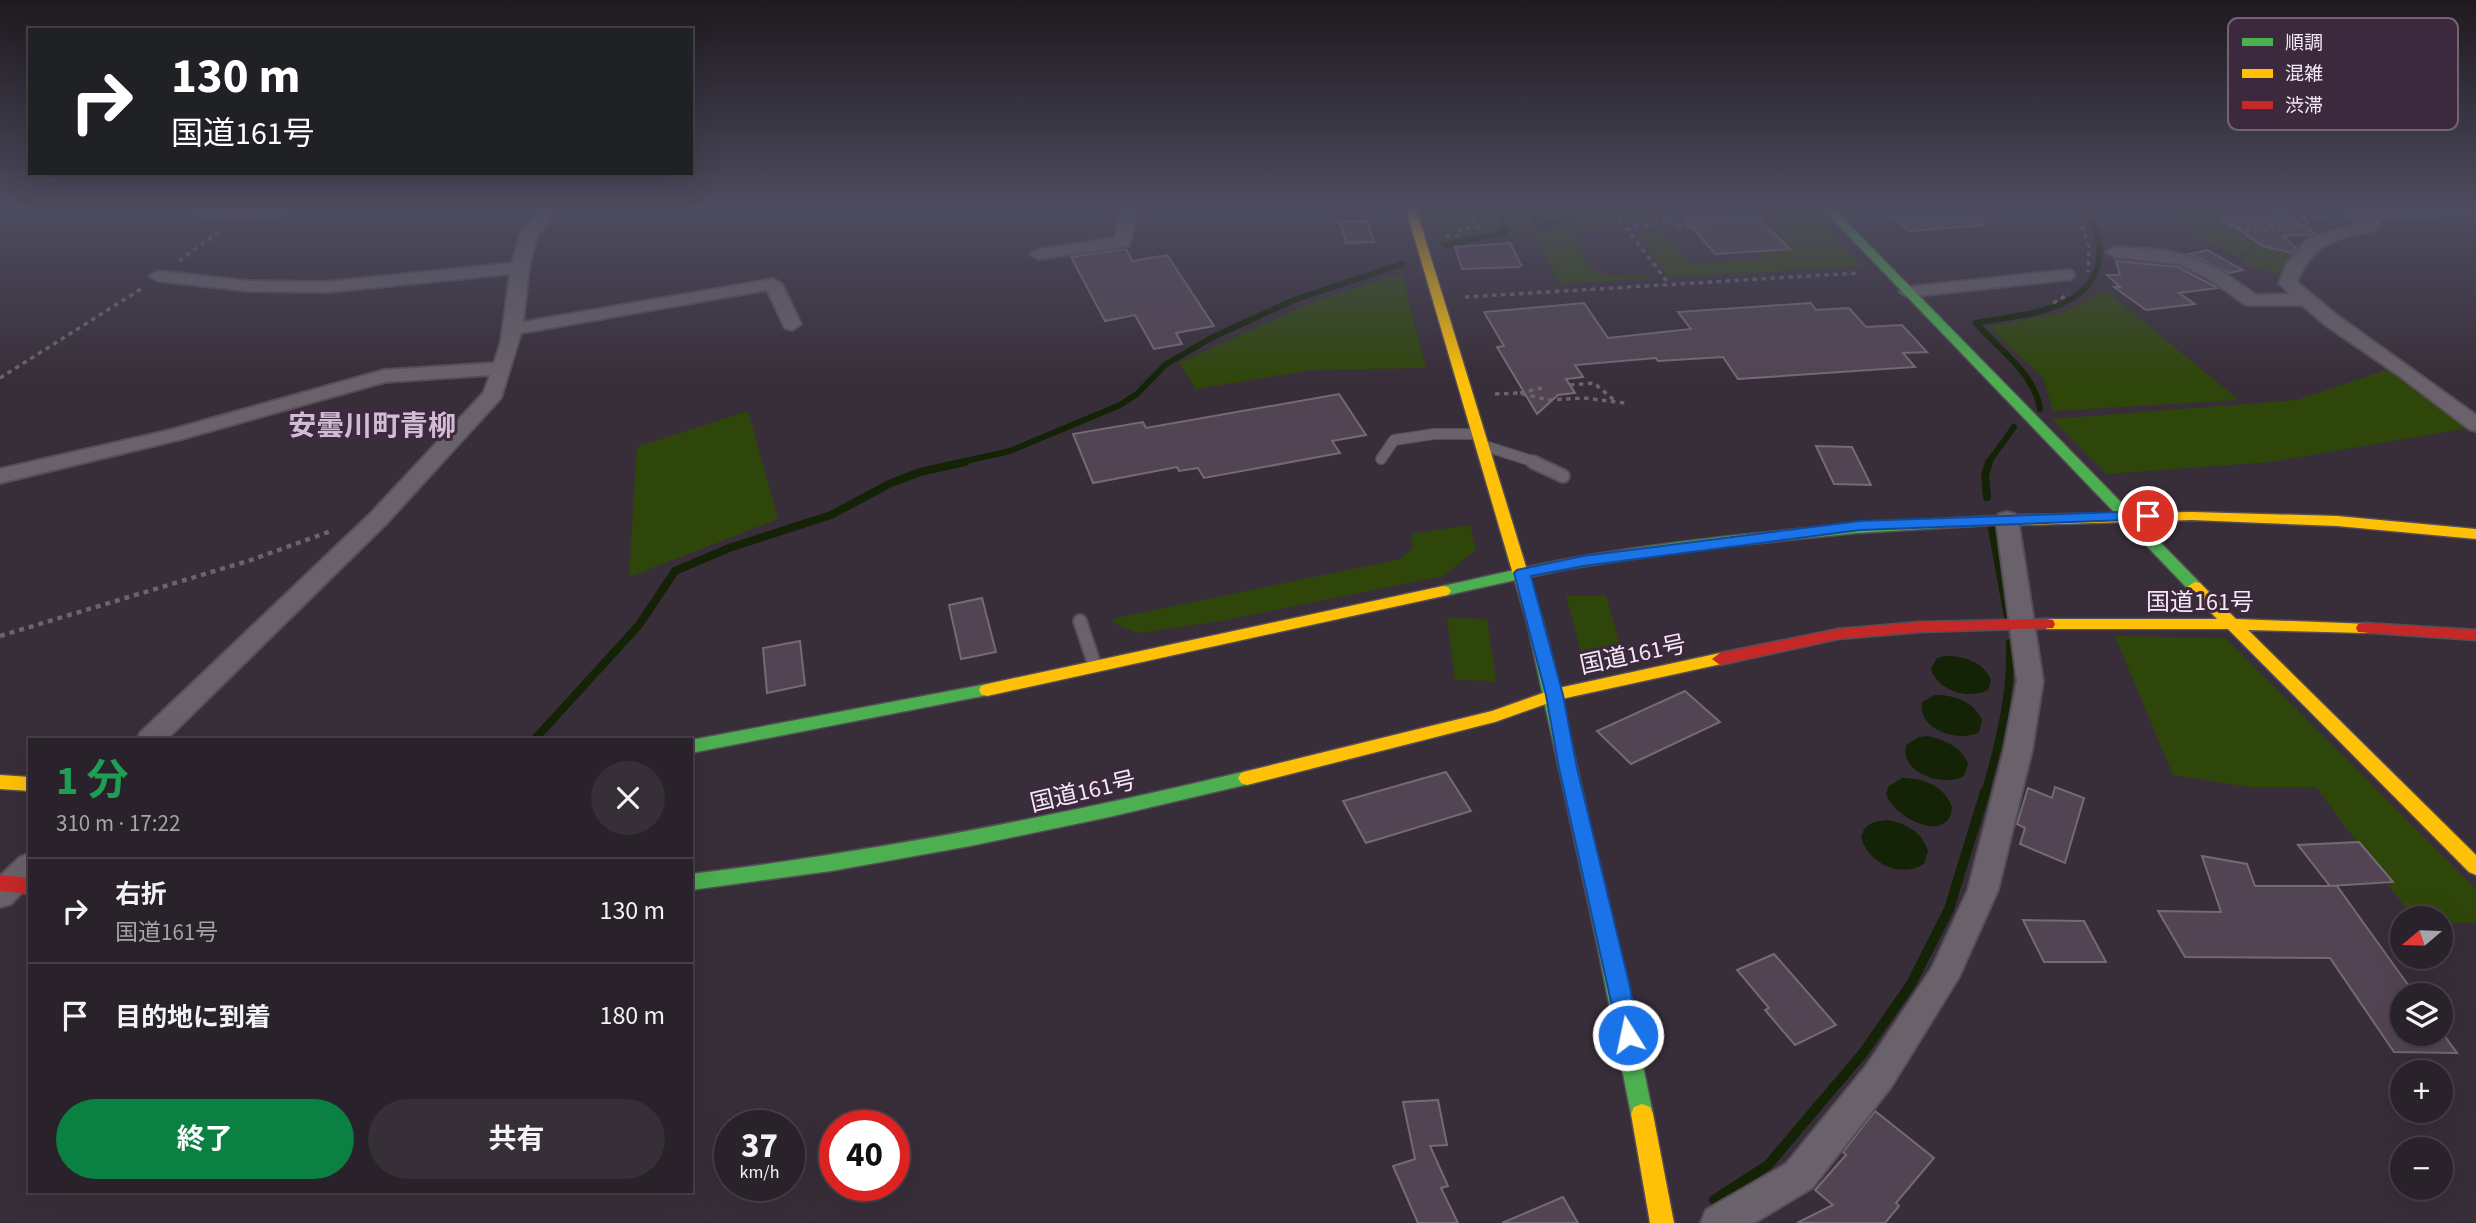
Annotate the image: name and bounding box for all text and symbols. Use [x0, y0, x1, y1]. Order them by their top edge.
legend [2228, 18, 2458, 130]
text: 順調 [2285, 30, 2323, 57]
text: 130 m [171, 42, 300, 112]
icon: right [56, 56, 147, 147]
text: 混雑 [2285, 61, 2323, 88]
text: 渋滞 [2285, 93, 2323, 120]
text: 国道161号 [171, 111, 315, 157]
district label: 安曇川町青柳 [288, 406, 456, 446]
pin [2118, 486, 2178, 546]
icon: arrive [2129, 497, 2167, 535]
street label: 国道161号 [2146, 585, 2254, 620]
street label: 国道161号 [1577, 627, 1689, 683]
text: 1 分 [56, 751, 129, 811]
button: close [591, 761, 665, 835]
street label: 国道161号 [1027, 763, 1139, 821]
text: 310 m · 17:22 [56, 807, 180, 840]
text: 右折 [115, 876, 167, 913]
icon: right [56, 892, 94, 930]
text: 130 m [599, 892, 665, 929]
north arrow [2390, 906, 2454, 970]
map controls [2390, 906, 2453, 1200]
text: 国道161号 [115, 916, 218, 949]
button: layers [2390, 983, 2453, 1046]
icon: arrive [56, 997, 94, 1035]
text: 180 m [599, 997, 665, 1034]
position arrow [1591, 998, 1665, 1072]
text: 目的地に到着 [115, 999, 271, 1036]
button: + [2390, 1060, 2453, 1123]
button: 終了 [56, 1099, 354, 1179]
button: 共有 [368, 1099, 665, 1179]
speed limit sign: 40 [819, 1110, 910, 1201]
text: 37 [741, 1121, 778, 1171]
button: − [2390, 1137, 2453, 1200]
text: km/h [740, 1160, 779, 1185]

